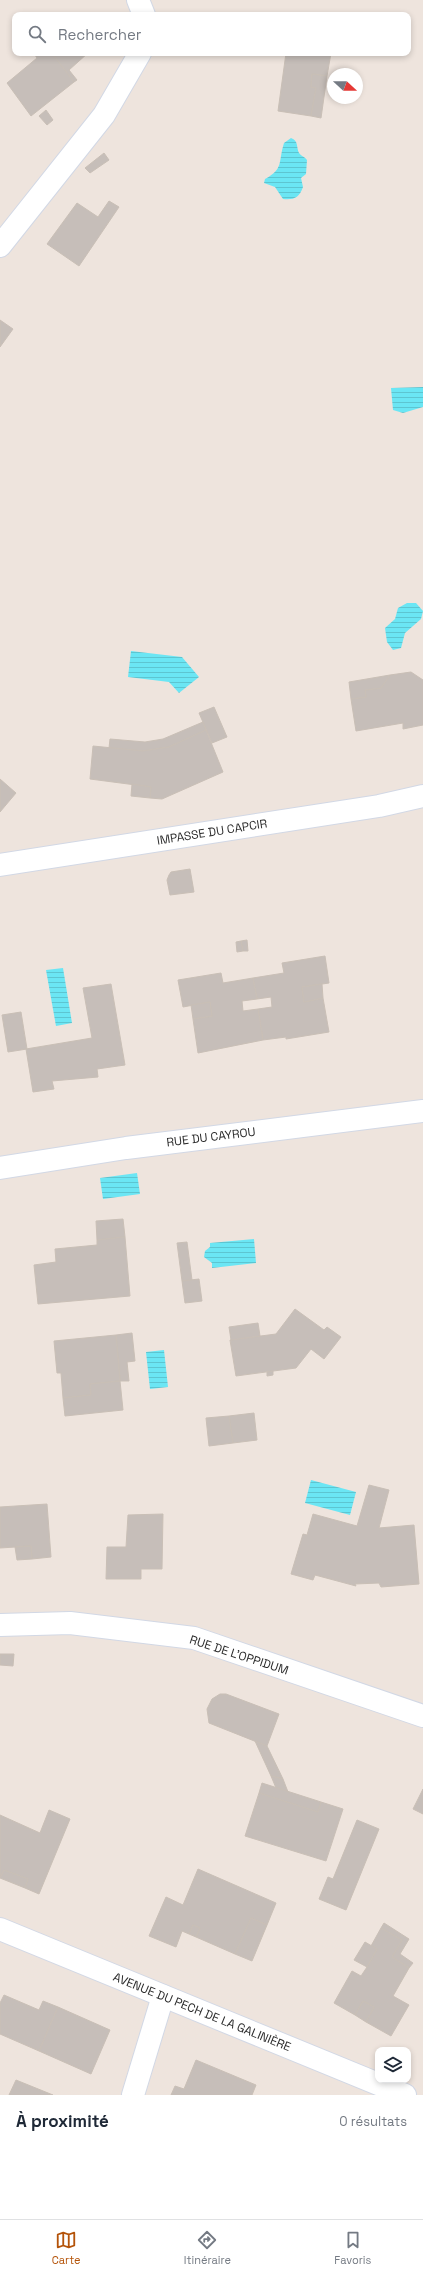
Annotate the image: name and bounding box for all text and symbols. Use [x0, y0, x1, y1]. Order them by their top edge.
search box [12, 12, 411, 56]
icon: search [26, 23, 48, 45]
text: Rechercher [58, 25, 141, 44]
north arrow [327, 68, 363, 104]
street label: IMPASSE DU CAPCIR [156, 815, 268, 849]
street label: RUE DU CAYROU [166, 1124, 256, 1150]
street label: RUE DE L'OPPIDUM [187, 1631, 291, 1679]
street label: AVENUE DU PECH DE LA GALINIÈRE [111, 1969, 293, 2055]
map controls [375, 2047, 411, 2083]
button: layers [375, 2047, 411, 2083]
text: À proximité [16, 2110, 109, 2132]
text: 0 résultats [339, 2113, 407, 2130]
tab: Carte [52, 2229, 81, 2267]
tab: Itinéraire [184, 2229, 231, 2267]
tab: Favoris [334, 2229, 371, 2267]

